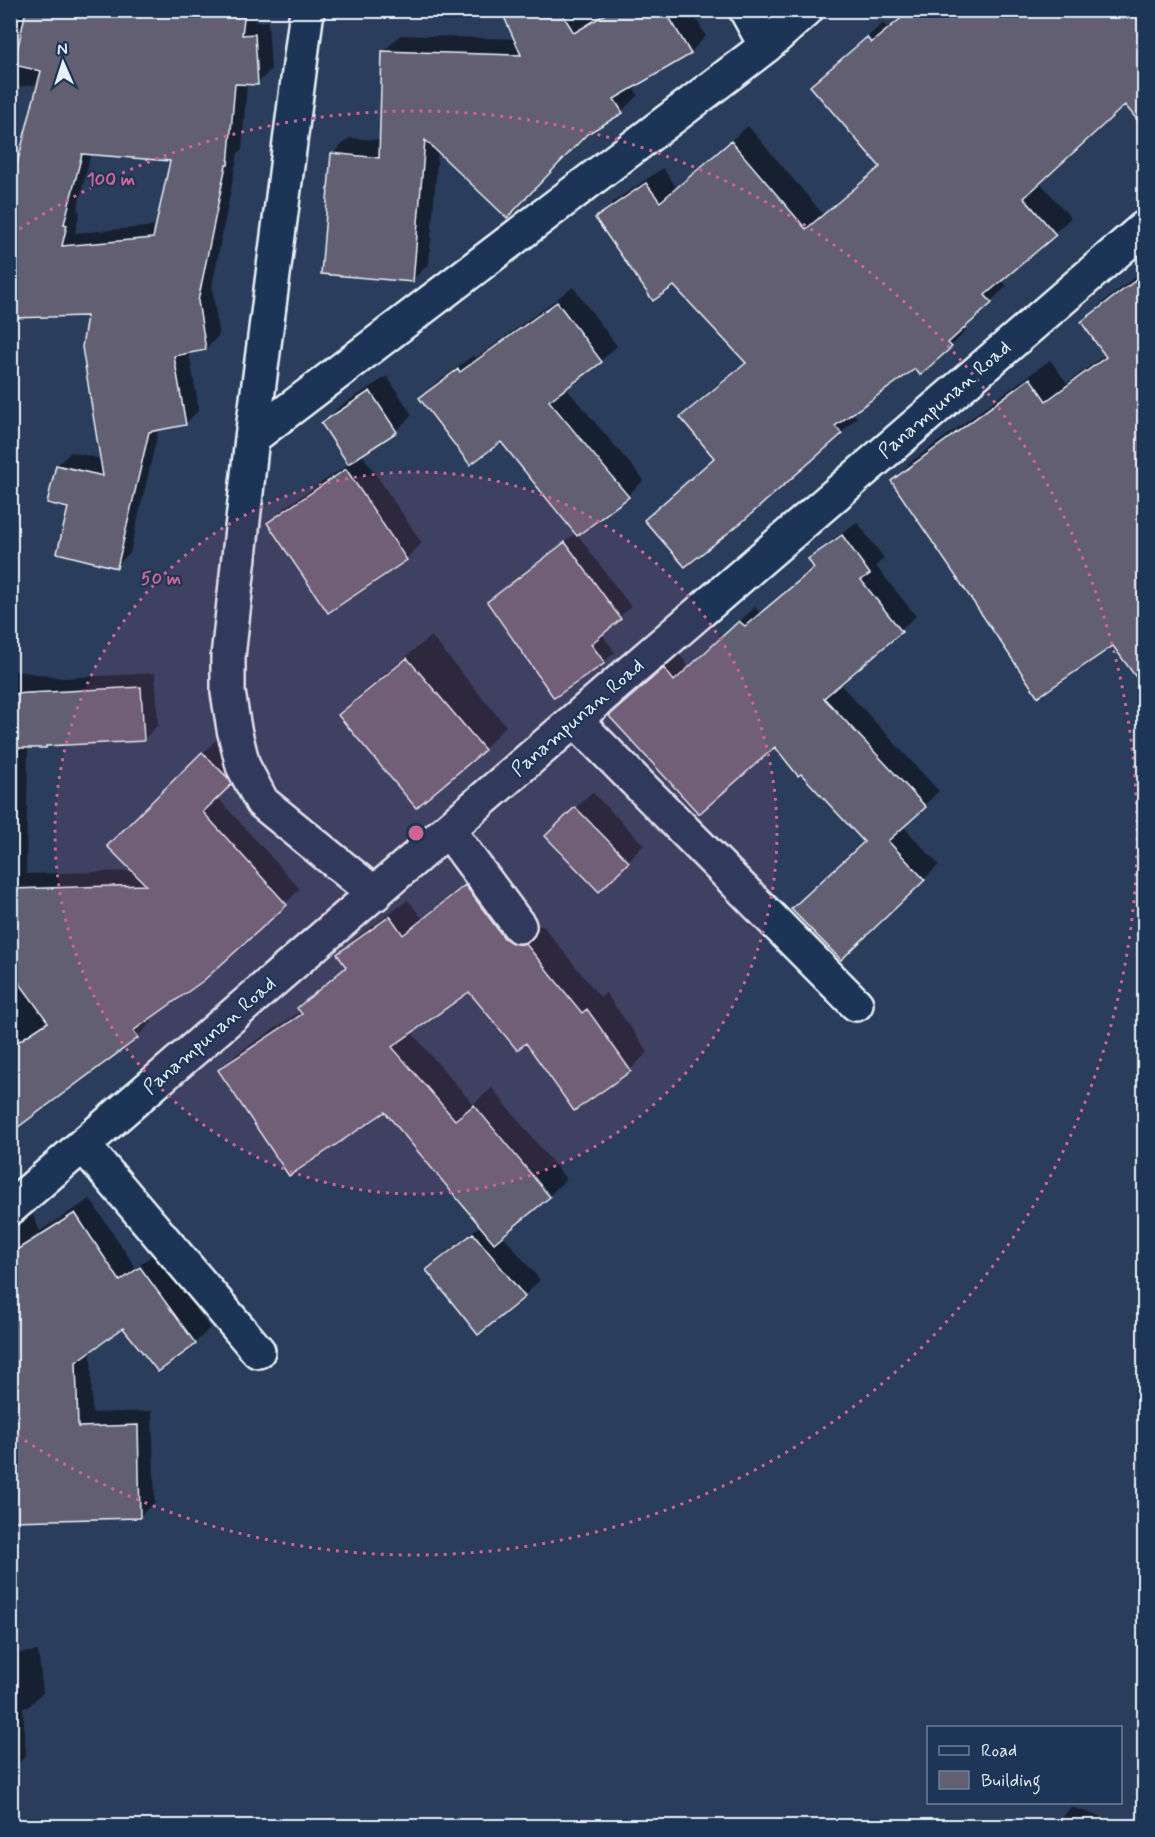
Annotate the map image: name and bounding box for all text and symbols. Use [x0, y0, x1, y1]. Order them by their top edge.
north arrow [33, 33, 93, 93]
text: N [56, 39, 68, 60]
text: 100 m [87, 168, 135, 192]
street label: Panampunan Road [873, 335, 1017, 465]
text: 50 m [141, 567, 181, 591]
street label: Panampunan Road [506, 653, 650, 783]
centre of rings [406, 823, 426, 843]
street label: Panampunan Road [138, 971, 282, 1101]
legend [927, 1726, 1122, 1804]
text: Road [981, 1739, 1017, 1763]
text: Building [981, 1769, 1041, 1795]

